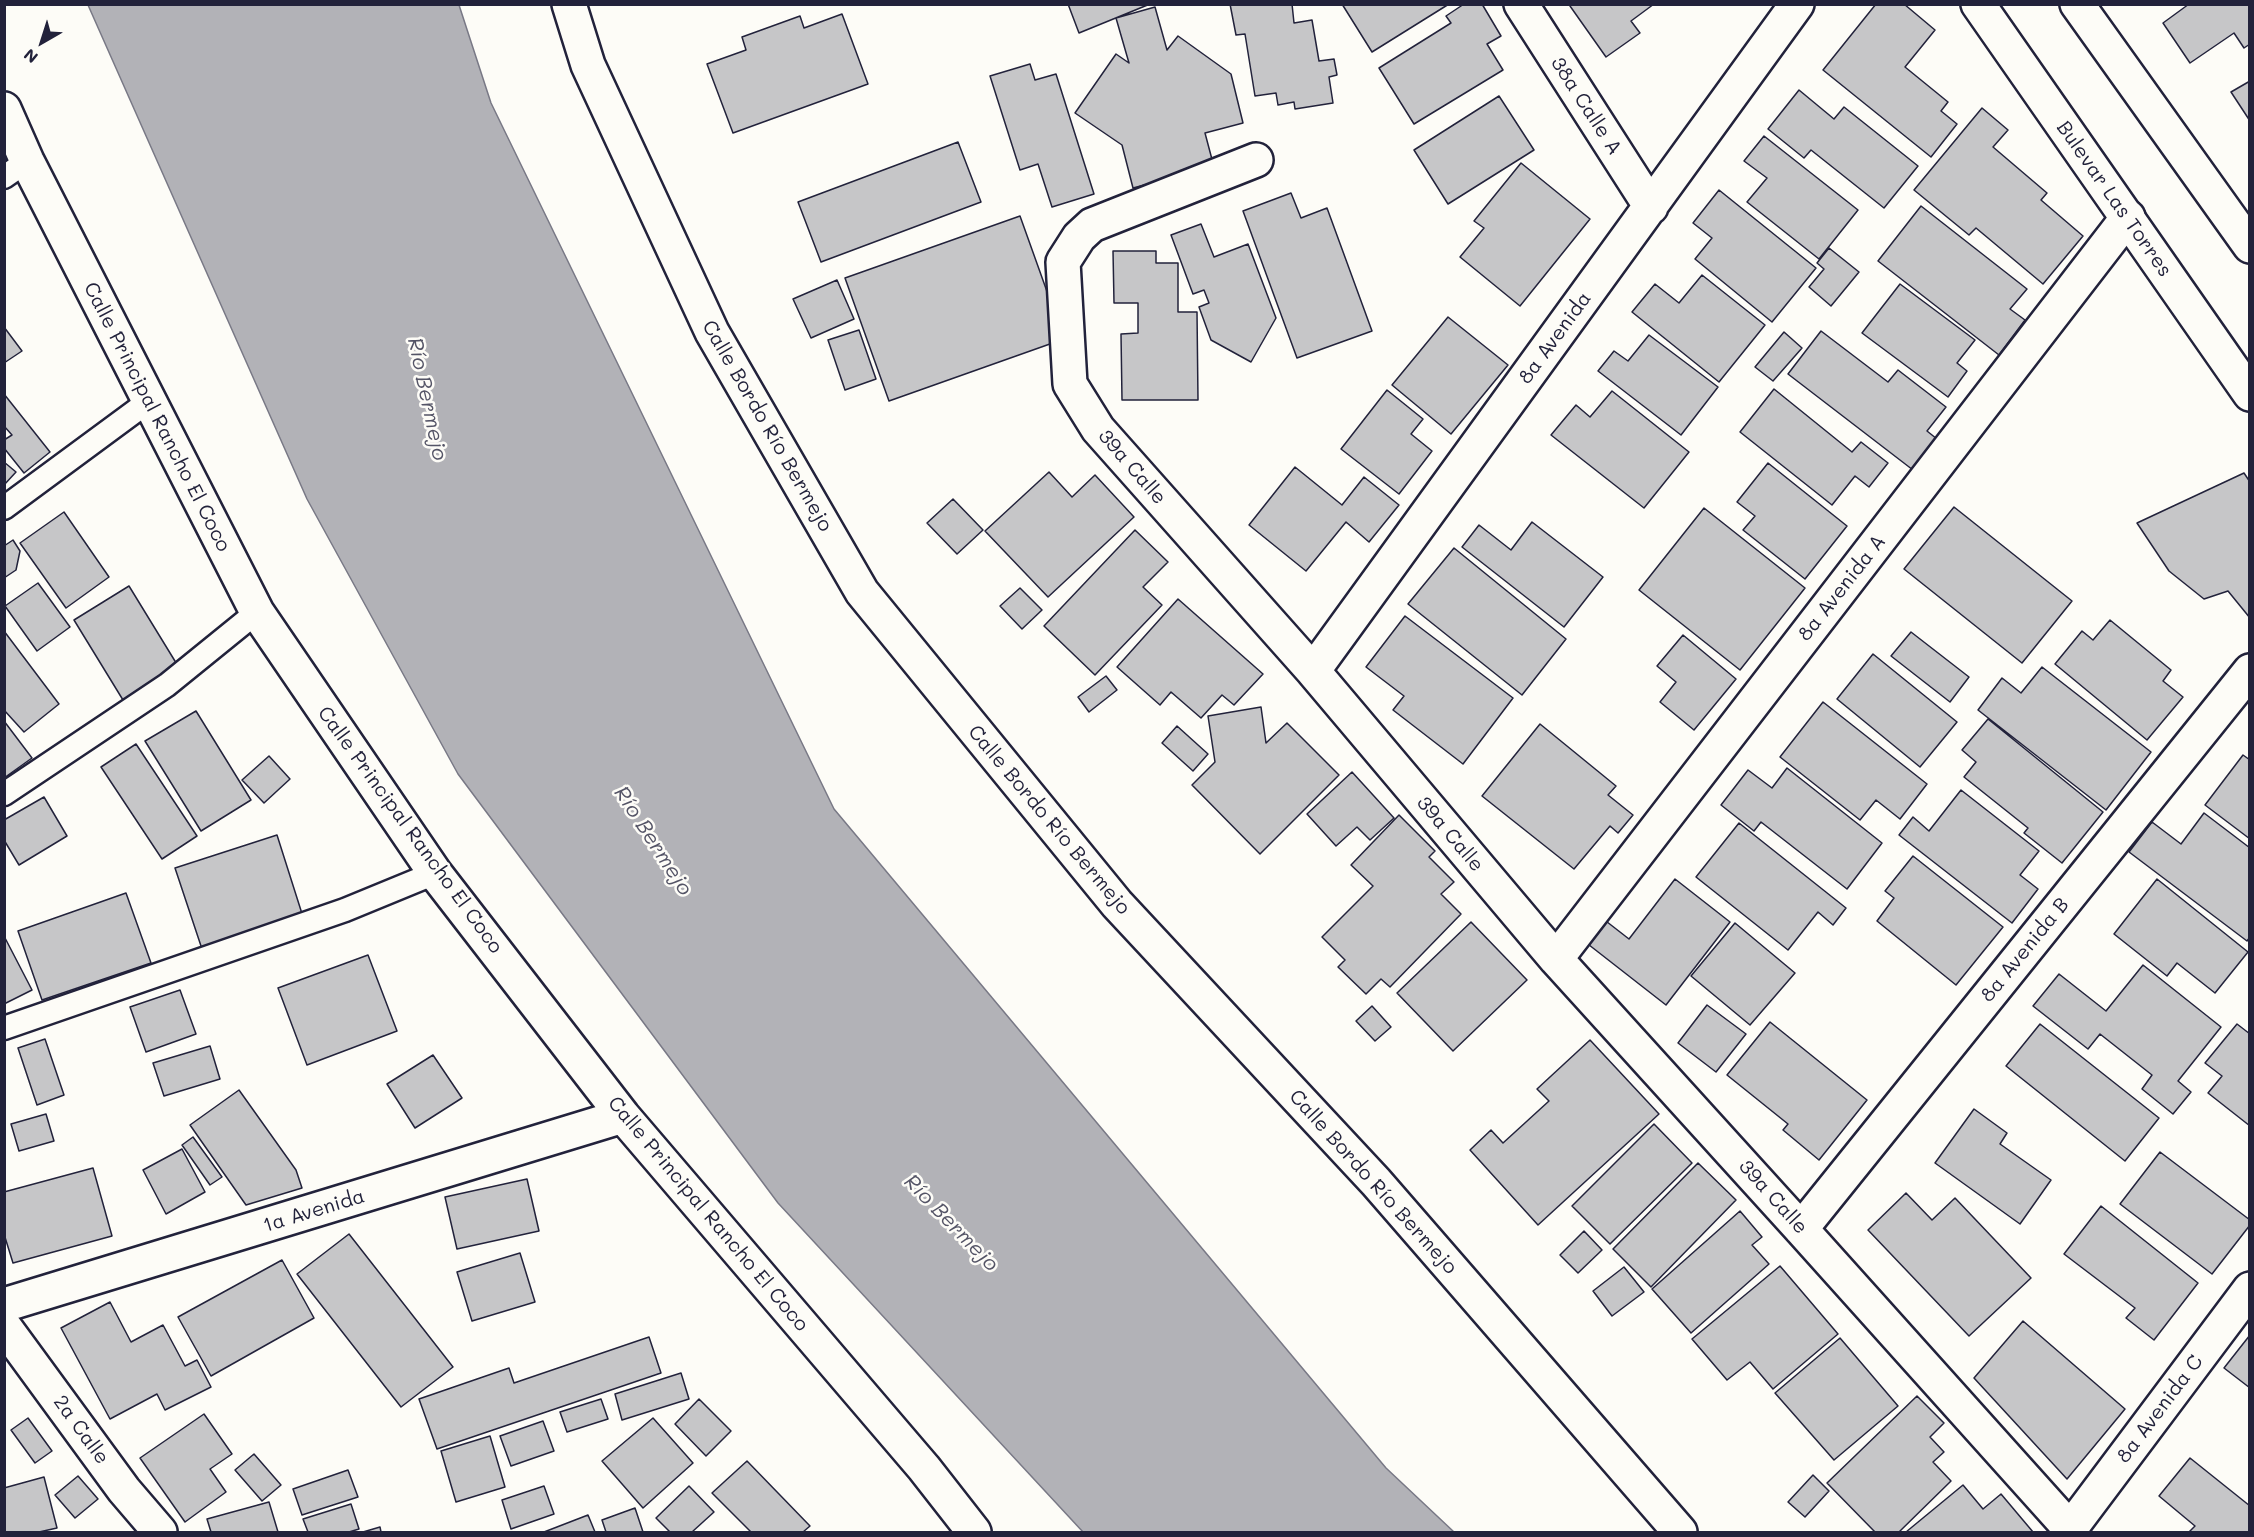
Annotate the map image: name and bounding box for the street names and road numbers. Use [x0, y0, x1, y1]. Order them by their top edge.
street label: 38a Calle A [1545, 52, 1627, 160]
street label: Bulevar Las Torres [2051, 117, 2177, 281]
street label: Calle Principal Rancho El Coco [78, 278, 236, 556]
street label: 8a Avenida [1514, 287, 1596, 389]
street label: Calle Bordo Río Bermejo [697, 316, 837, 536]
street label: 39a Calle [1093, 425, 1171, 509]
street label: 8a Avenida A [1793, 530, 1891, 646]
street label: Calle Principal Rancho El Coco [312, 702, 508, 958]
street label: Calle Bordo Río Bermejo [963, 720, 1135, 920]
street label: 39a Calle [1411, 791, 1489, 877]
street label: 8a Avenida B [1976, 893, 2074, 1007]
street label: Calle Bordo Río Bermejo [1284, 1085, 1462, 1279]
street label: Calle Principal Rancho El Coco [603, 1092, 813, 1336]
street label: 39a Calle [1733, 1155, 1813, 1239]
street label: 1a Avenida [260, 1184, 368, 1238]
street label: 8a Avenida C [2112, 1350, 2208, 1468]
street label: 2a Calle [48, 1391, 114, 1469]

